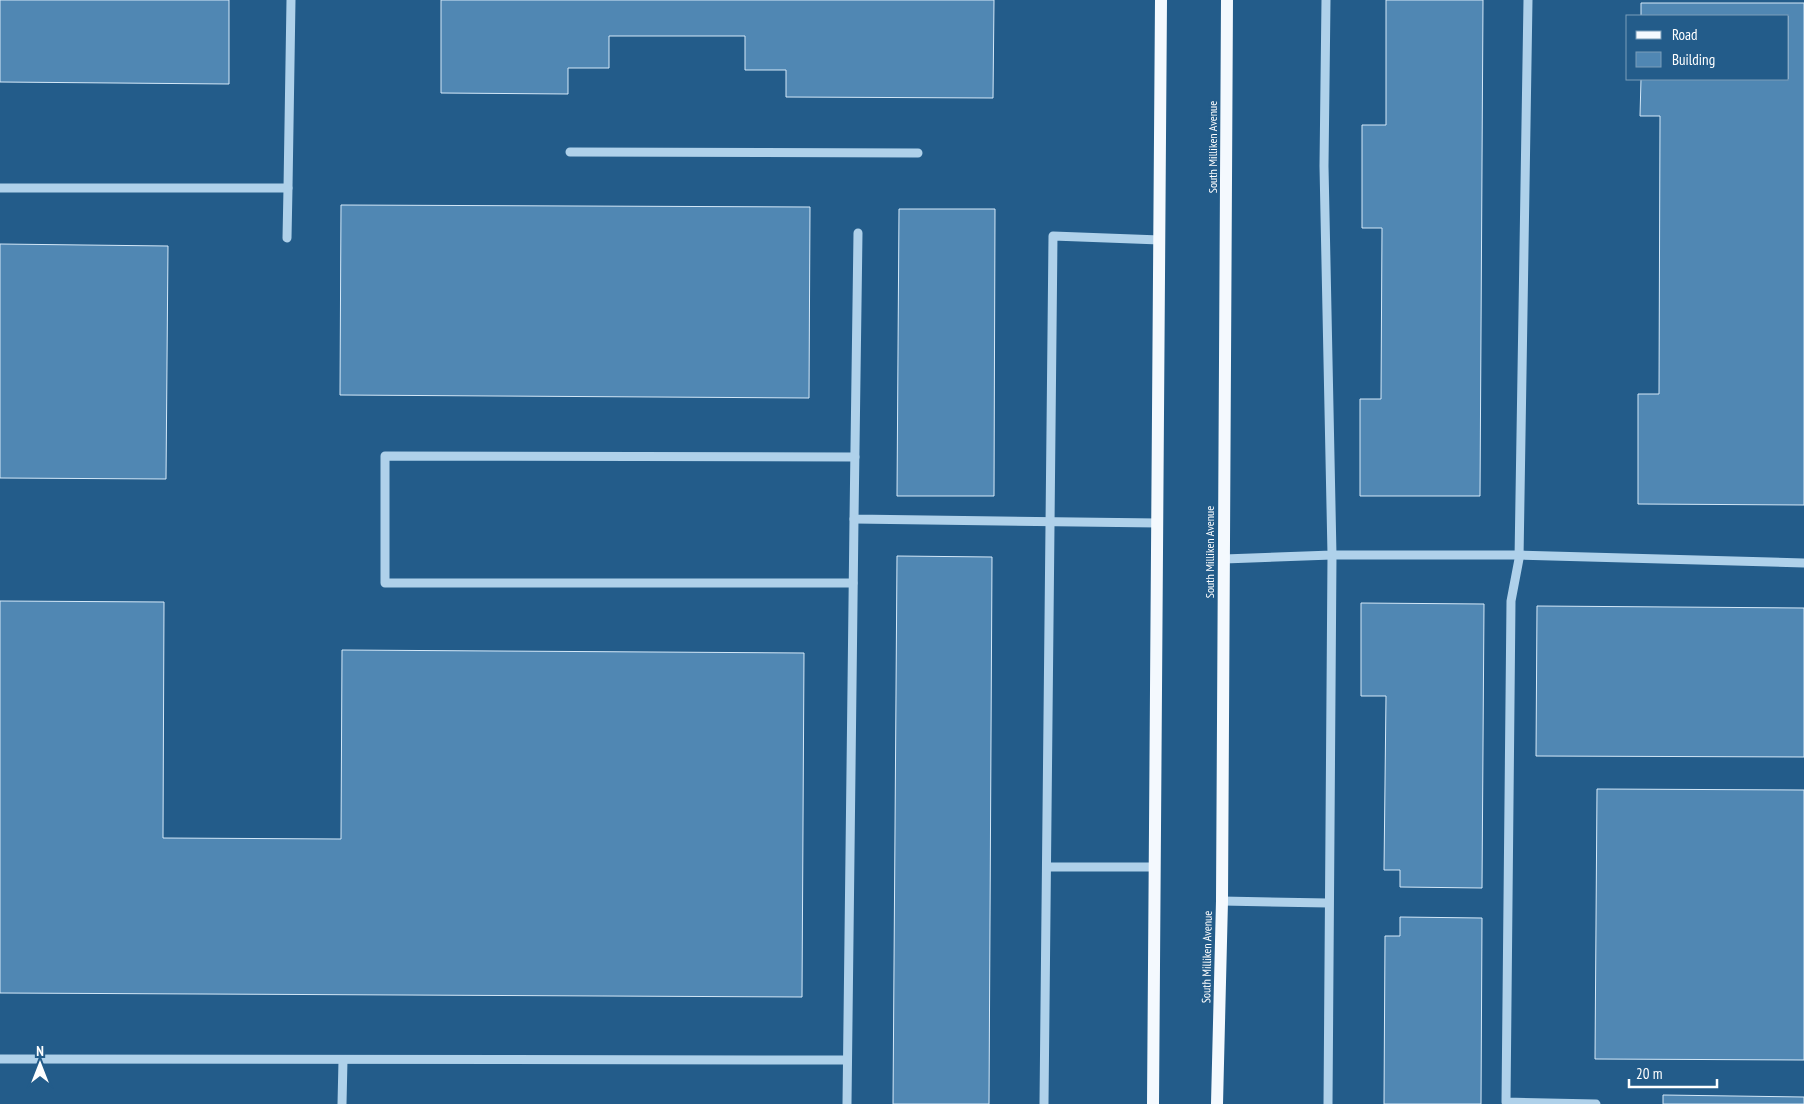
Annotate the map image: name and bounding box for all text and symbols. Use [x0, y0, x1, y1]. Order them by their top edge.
legend [1626, 15, 1789, 80]
text: Road [1672, 25, 1698, 44]
text: Building [1672, 50, 1715, 69]
street label: South Milliken Avenue [1205, 101, 1220, 193]
street label: South Milliken Avenue [1202, 506, 1217, 598]
street label: South Milliken Avenue [1198, 911, 1215, 1003]
north arrow [15, 1039, 65, 1089]
text: N [36, 1042, 44, 1060]
scale bar [1629, 1056, 1716, 1088]
text: 20 m [1636, 1064, 1662, 1083]

